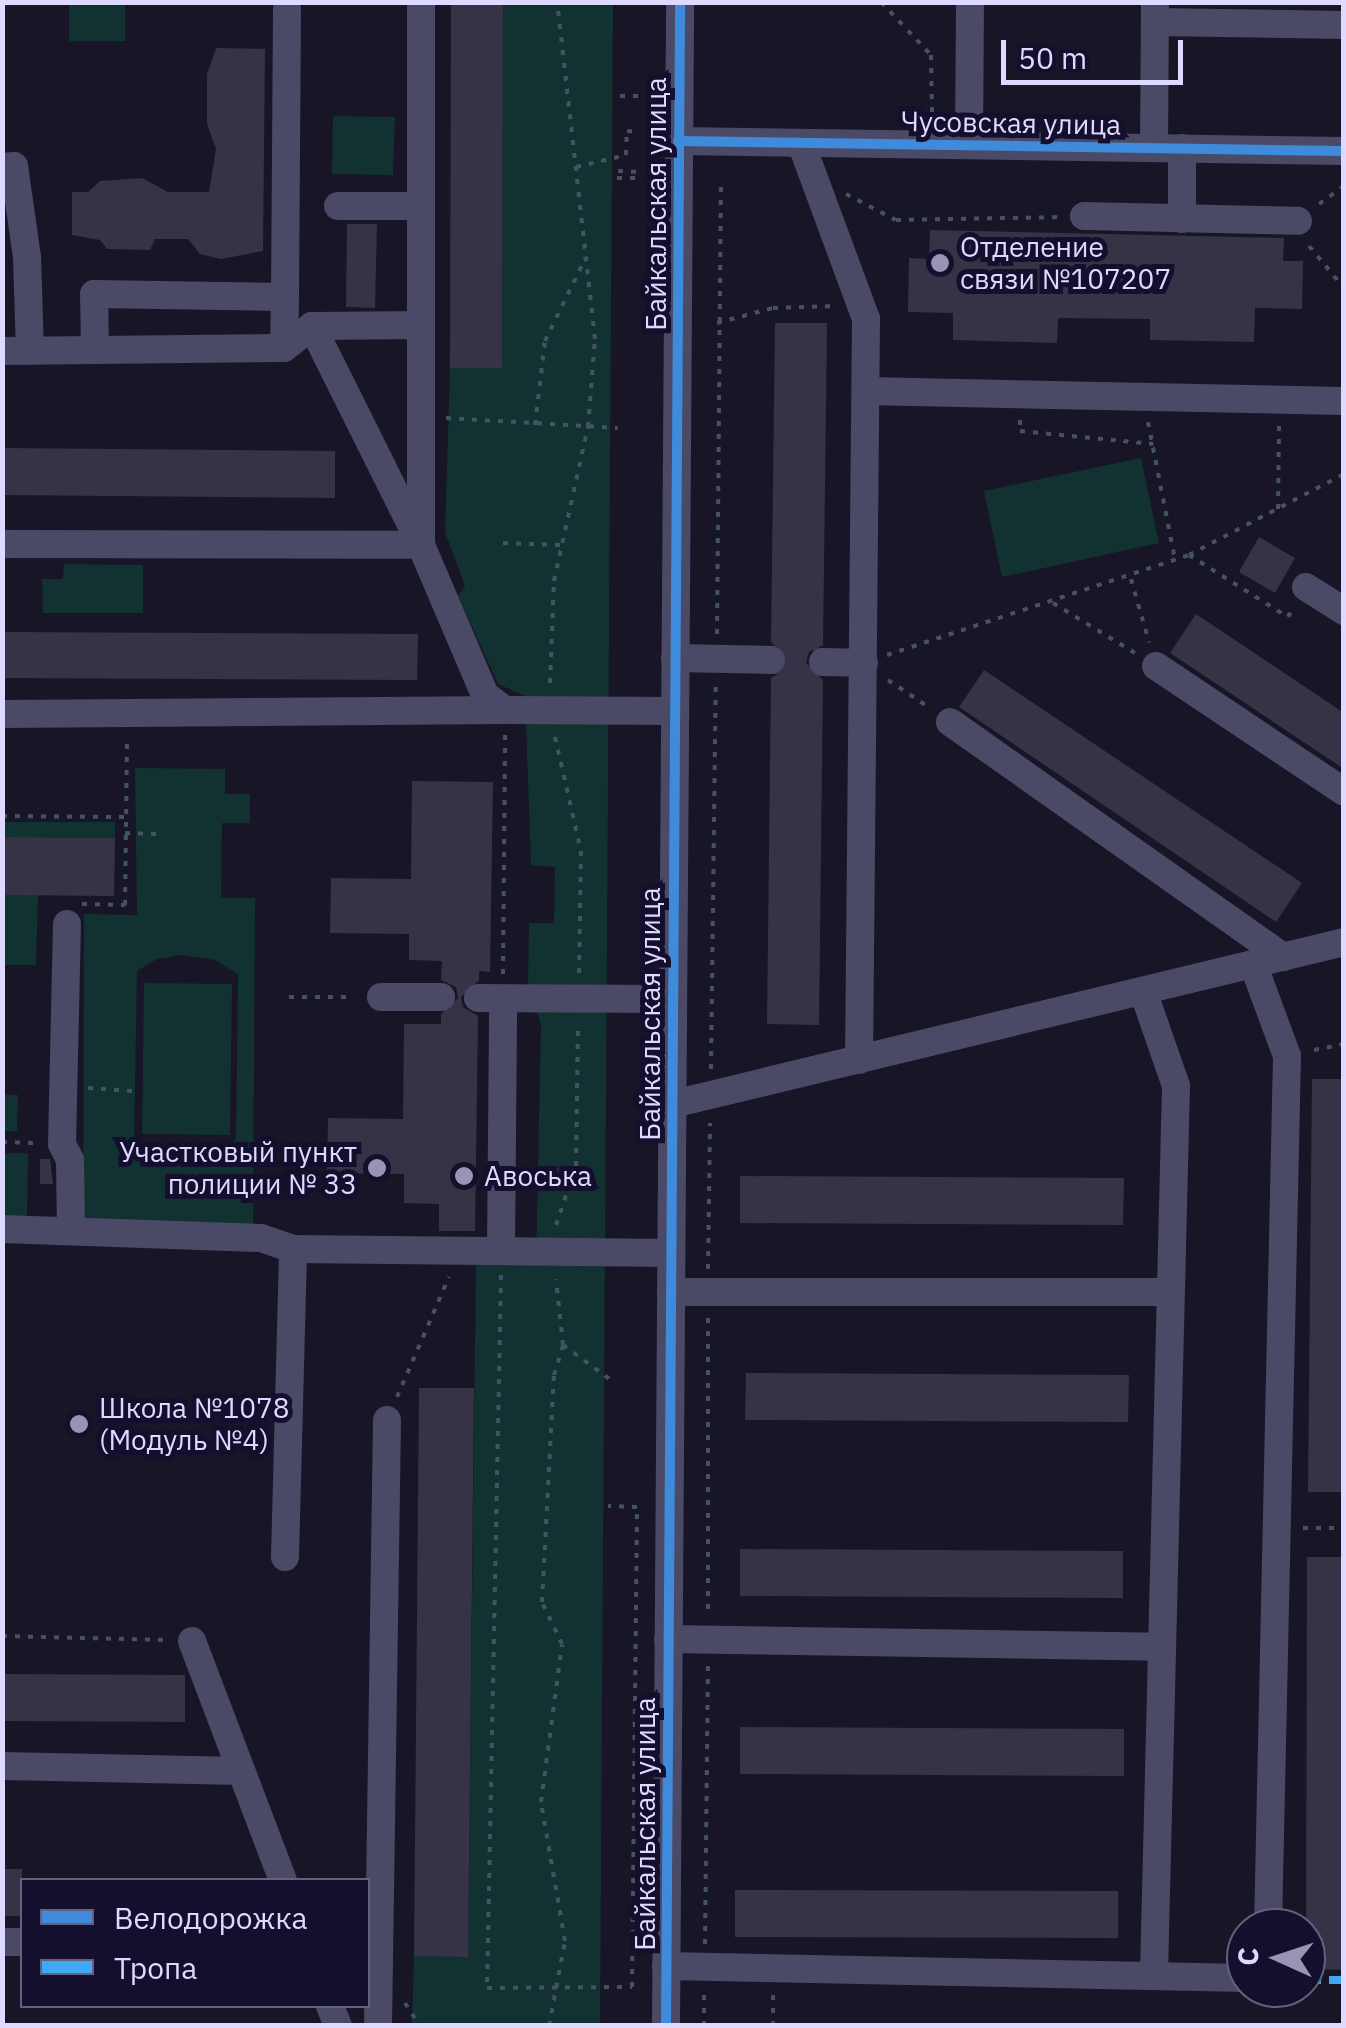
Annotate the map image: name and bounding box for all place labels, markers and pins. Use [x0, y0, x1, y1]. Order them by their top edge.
place label: Отделение связи №107207 [960, 230, 1171, 296]
marker: Отделение связи №107207 [929, 252, 951, 274]
place label: Участковый пункт полиции № 33 [119, 1135, 357, 1201]
marker: Участковый пункт полиции № 33 [366, 1157, 388, 1179]
place label: Авоська [484, 1159, 592, 1193]
marker: Авоська [453, 1165, 475, 1187]
place label: Школа №1078 (Модуль №4) [99, 1391, 290, 1457]
marker: Школа №1078 (Модуль №4) [68, 1413, 90, 1435]

